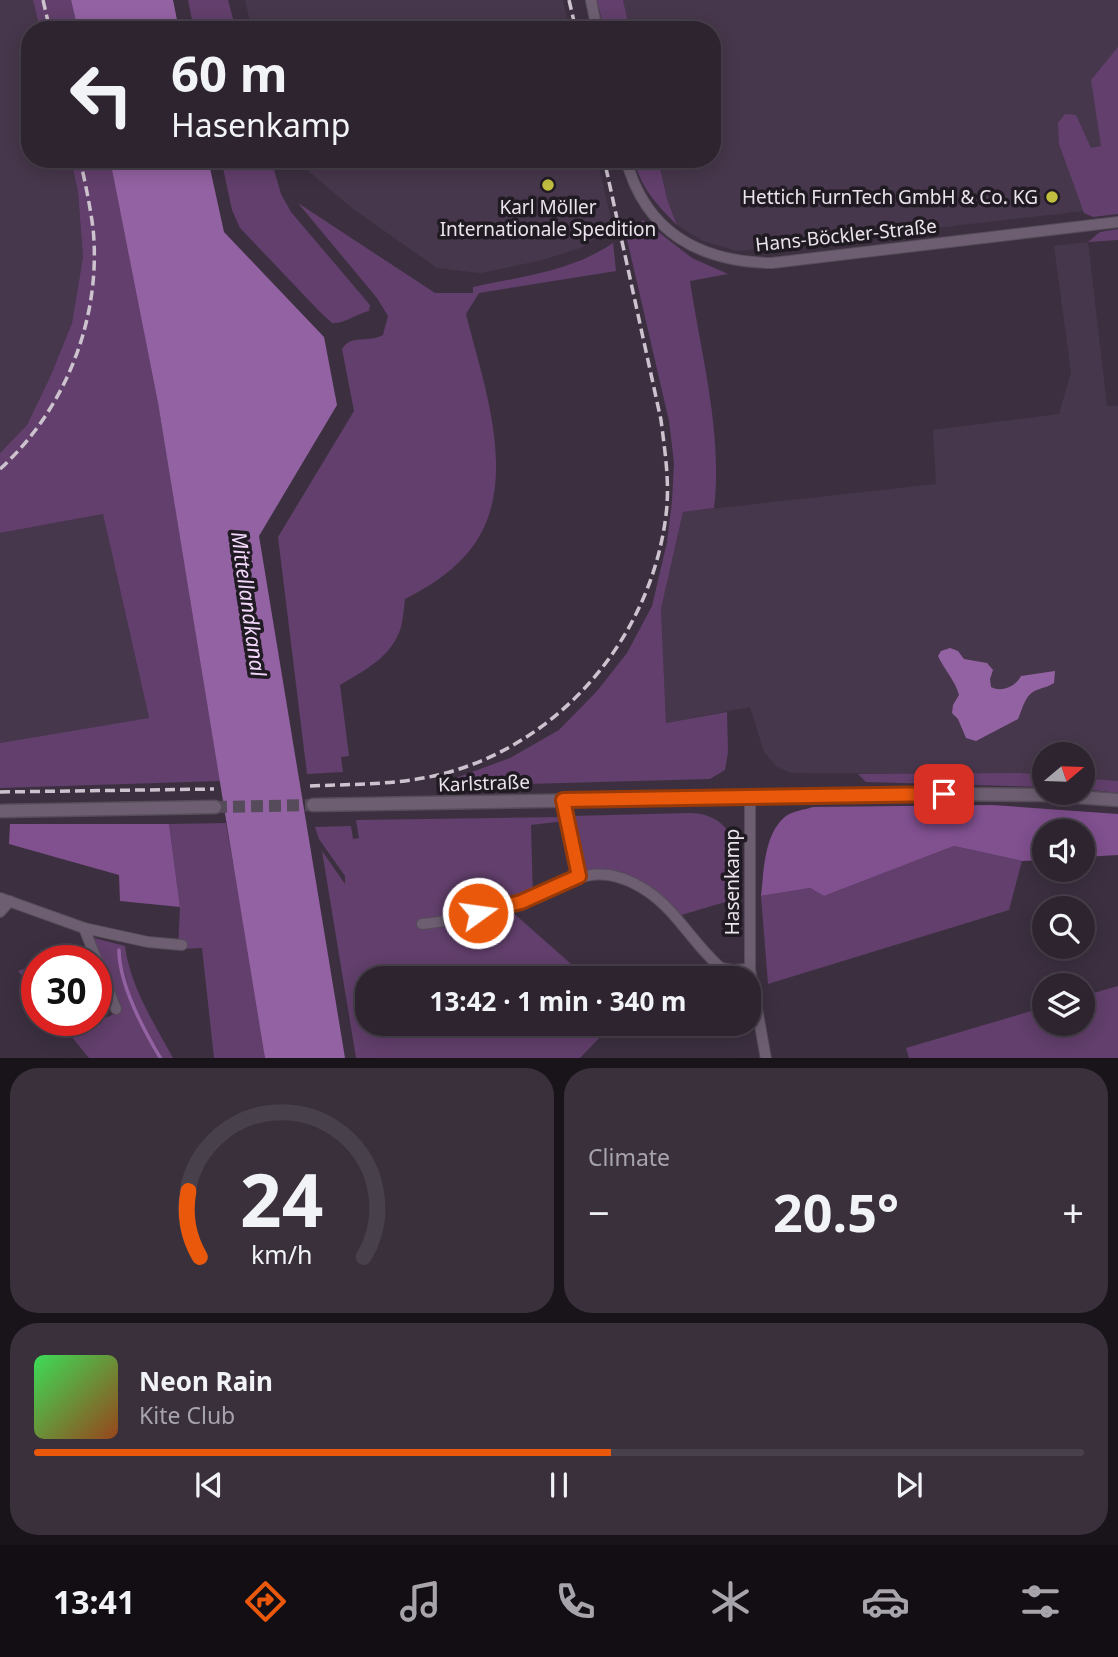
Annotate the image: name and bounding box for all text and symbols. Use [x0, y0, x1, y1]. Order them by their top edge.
text: 60 m [171, 40, 288, 106]
icon: left [56, 49, 147, 140]
text: Hasenkamp [171, 103, 350, 146]
marker: Karl Möller Internationale Spedition [540, 177, 556, 193]
place label: Hettich FurnTech GmbH & Co. KG [742, 184, 1038, 210]
marker: Hettich FurnTech GmbH & Co. KG [1044, 189, 1060, 205]
place label: Karl Möller Internationale Spedition [440, 194, 656, 242]
street label: Hans-Böckler-Straße [754, 213, 938, 257]
water label: Mittellandkanal [225, 529, 273, 679]
north arrow [1032, 742, 1096, 805]
map controls [1032, 742, 1095, 1036]
pin [914, 764, 974, 824]
street label: Karlstraße [438, 768, 530, 798]
icon: arrive [925, 775, 963, 813]
button: sound [1032, 819, 1095, 882]
street label: Hasenkamp [719, 829, 745, 935]
position arrow [441, 876, 515, 950]
button: search [1032, 896, 1095, 959]
speed limit sign: 30 [21, 945, 112, 1036]
button: layers [1032, 973, 1095, 1036]
text: 13:42 · 1 min · 340 m [430, 983, 686, 1019]
text: Climate [588, 1141, 670, 1173]
text: 24 [240, 1149, 324, 1248]
text: 20.5° [773, 1176, 899, 1247]
text: − [588, 1186, 610, 1238]
text: + [1062, 1186, 1084, 1238]
text: km/h [251, 1236, 313, 1270]
text: Neon Rain [139, 1363, 273, 1399]
text: Kite Club [139, 1399, 235, 1431]
icon: previous [190, 1466, 228, 1504]
icon: pause [540, 1466, 578, 1504]
icon: next [890, 1466, 928, 1504]
icon: directions [241, 1577, 290, 1626]
icon: music [396, 1577, 445, 1626]
icon: phone [551, 1577, 600, 1626]
icon: climate [706, 1577, 755, 1626]
icon: car [861, 1577, 910, 1626]
icon: filters [1016, 1577, 1065, 1626]
text: 13:41 [53, 1580, 135, 1623]

